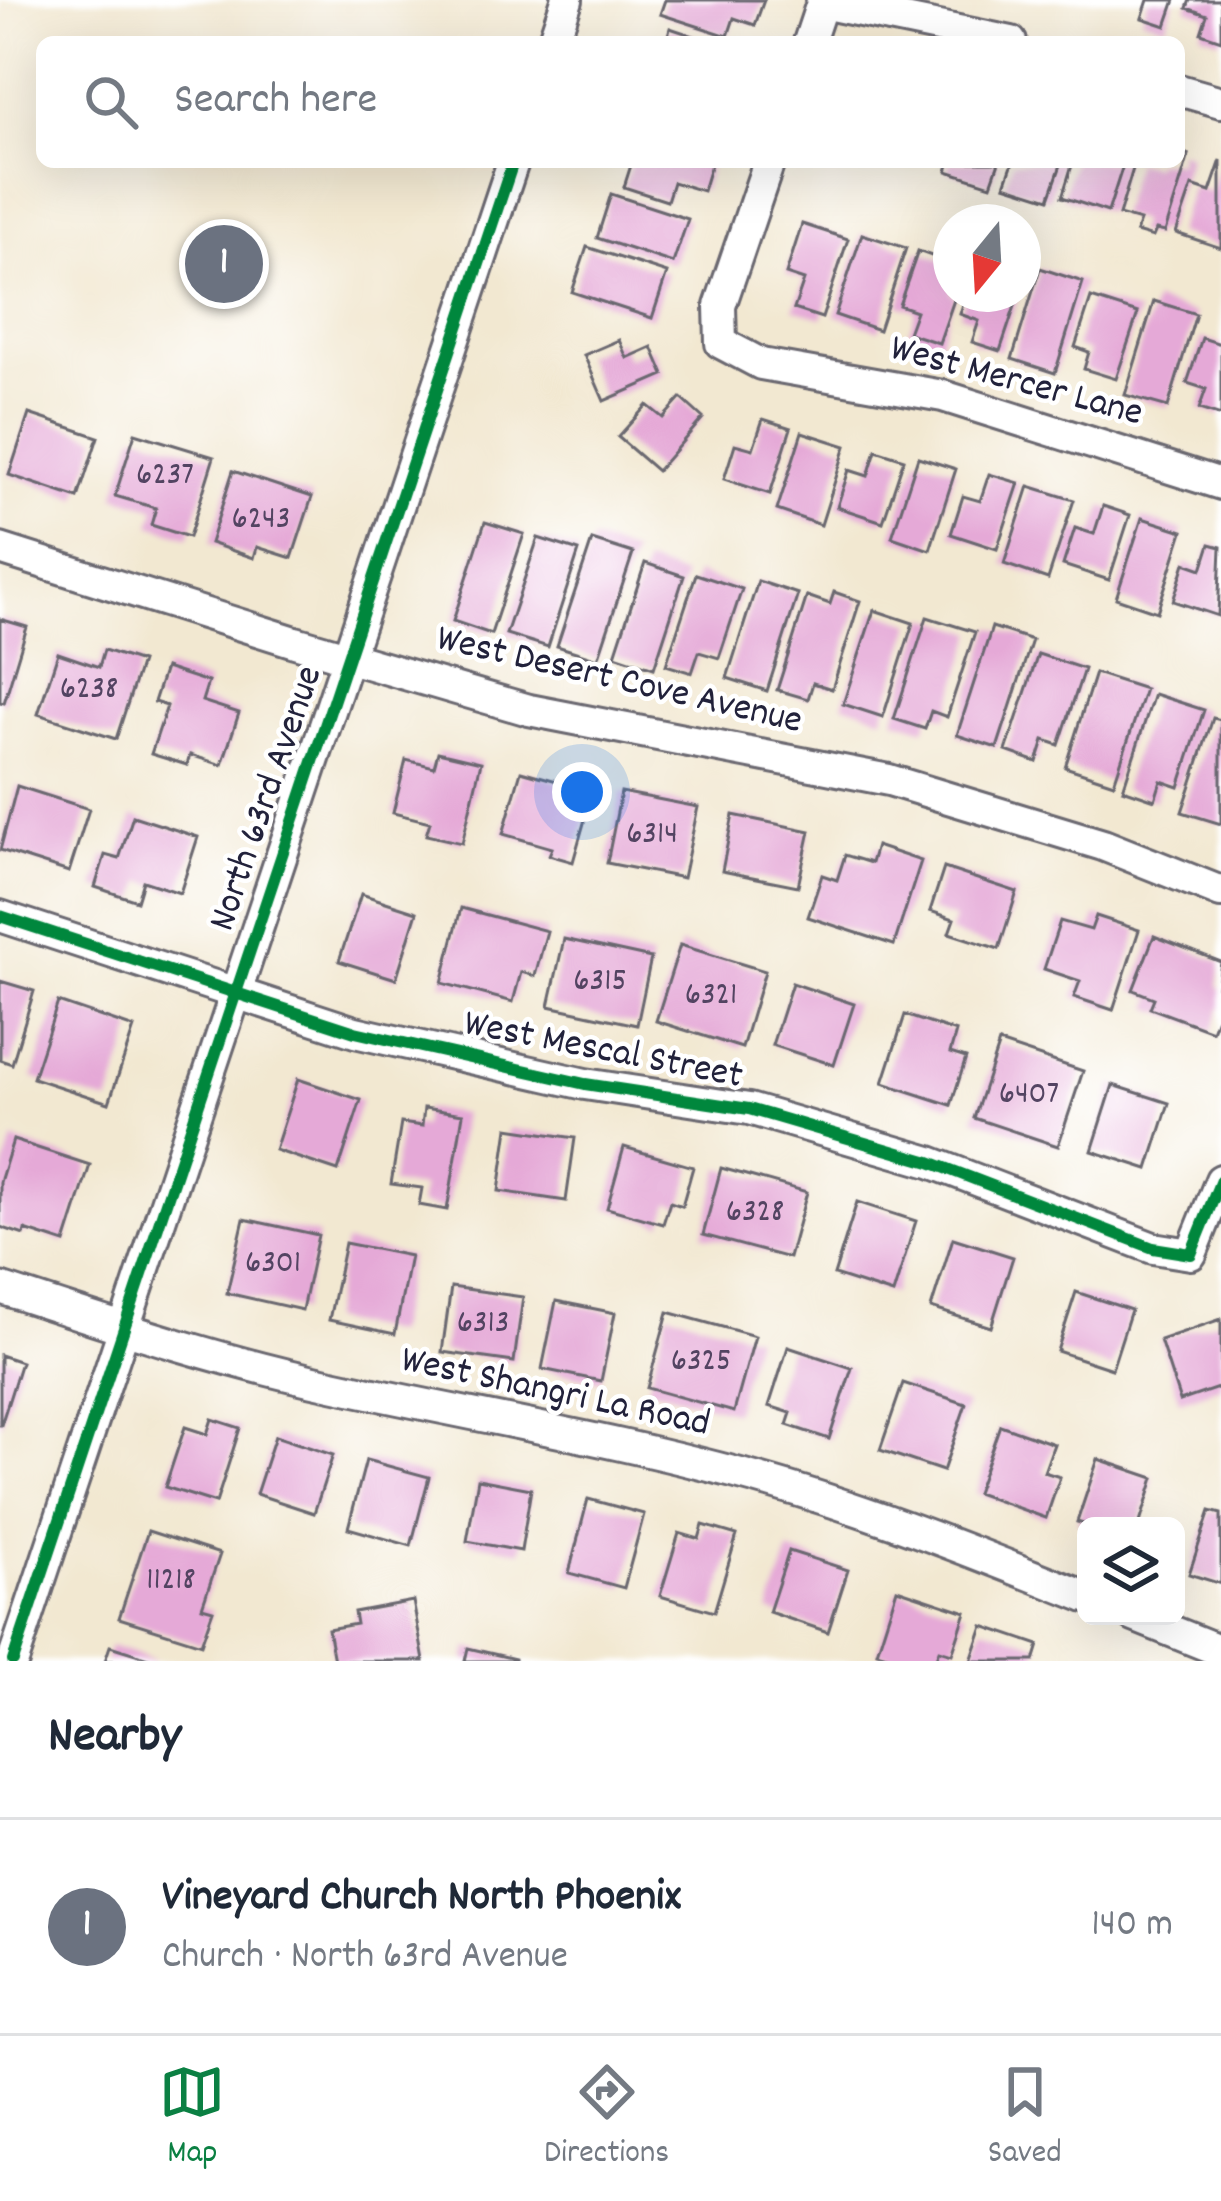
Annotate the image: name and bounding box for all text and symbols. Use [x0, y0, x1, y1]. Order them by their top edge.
search box [36, 36, 1185, 168]
icon: search [78, 69, 144, 135]
text: Search here [174, 70, 377, 134]
north arrow [933, 204, 1041, 312]
pin: 1 [185, 219, 263, 309]
street label: West Mercer Lane [884, 323, 1148, 443]
house number: 6237 [136, 453, 194, 500]
house number: 6243 [232, 497, 290, 544]
street label: West Desert Cove Avenue [431, 613, 807, 751]
street label: North 63rd Avenue [197, 659, 339, 939]
house number: 6238 [60, 667, 118, 714]
your location [552, 762, 612, 822]
house number: 6314 [626, 812, 678, 859]
house number: 6315 [573, 959, 627, 1006]
house number: 6321 [685, 973, 737, 1020]
street label: West Mescal Street [459, 998, 747, 1106]
house number: 6407 [999, 1072, 1059, 1119]
house number: 6328 [726, 1190, 784, 1237]
house number: 6301 [245, 1241, 301, 1288]
house number: 6313 [457, 1301, 509, 1348]
street label: West Shangri La Road [396, 1334, 714, 1454]
house number: 6325 [671, 1339, 731, 1386]
map controls [1077, 1517, 1185, 1625]
button: layers [1077, 1517, 1185, 1625]
house number: 11218 [146, 1558, 196, 1605]
text: Nearby [48, 1703, 181, 1775]
text: Vineyard Church North Phoenix [162, 1867, 681, 1931]
text: 1 [83, 1899, 91, 1954]
text: 140 m [1091, 1899, 1173, 1954]
text: Church · North 63rd Avenue [162, 1931, 568, 1986]
tab: Map [159, 2059, 225, 2178]
tab: Directions [544, 2059, 669, 2178]
tab: Saved [988, 2059, 1062, 2178]

